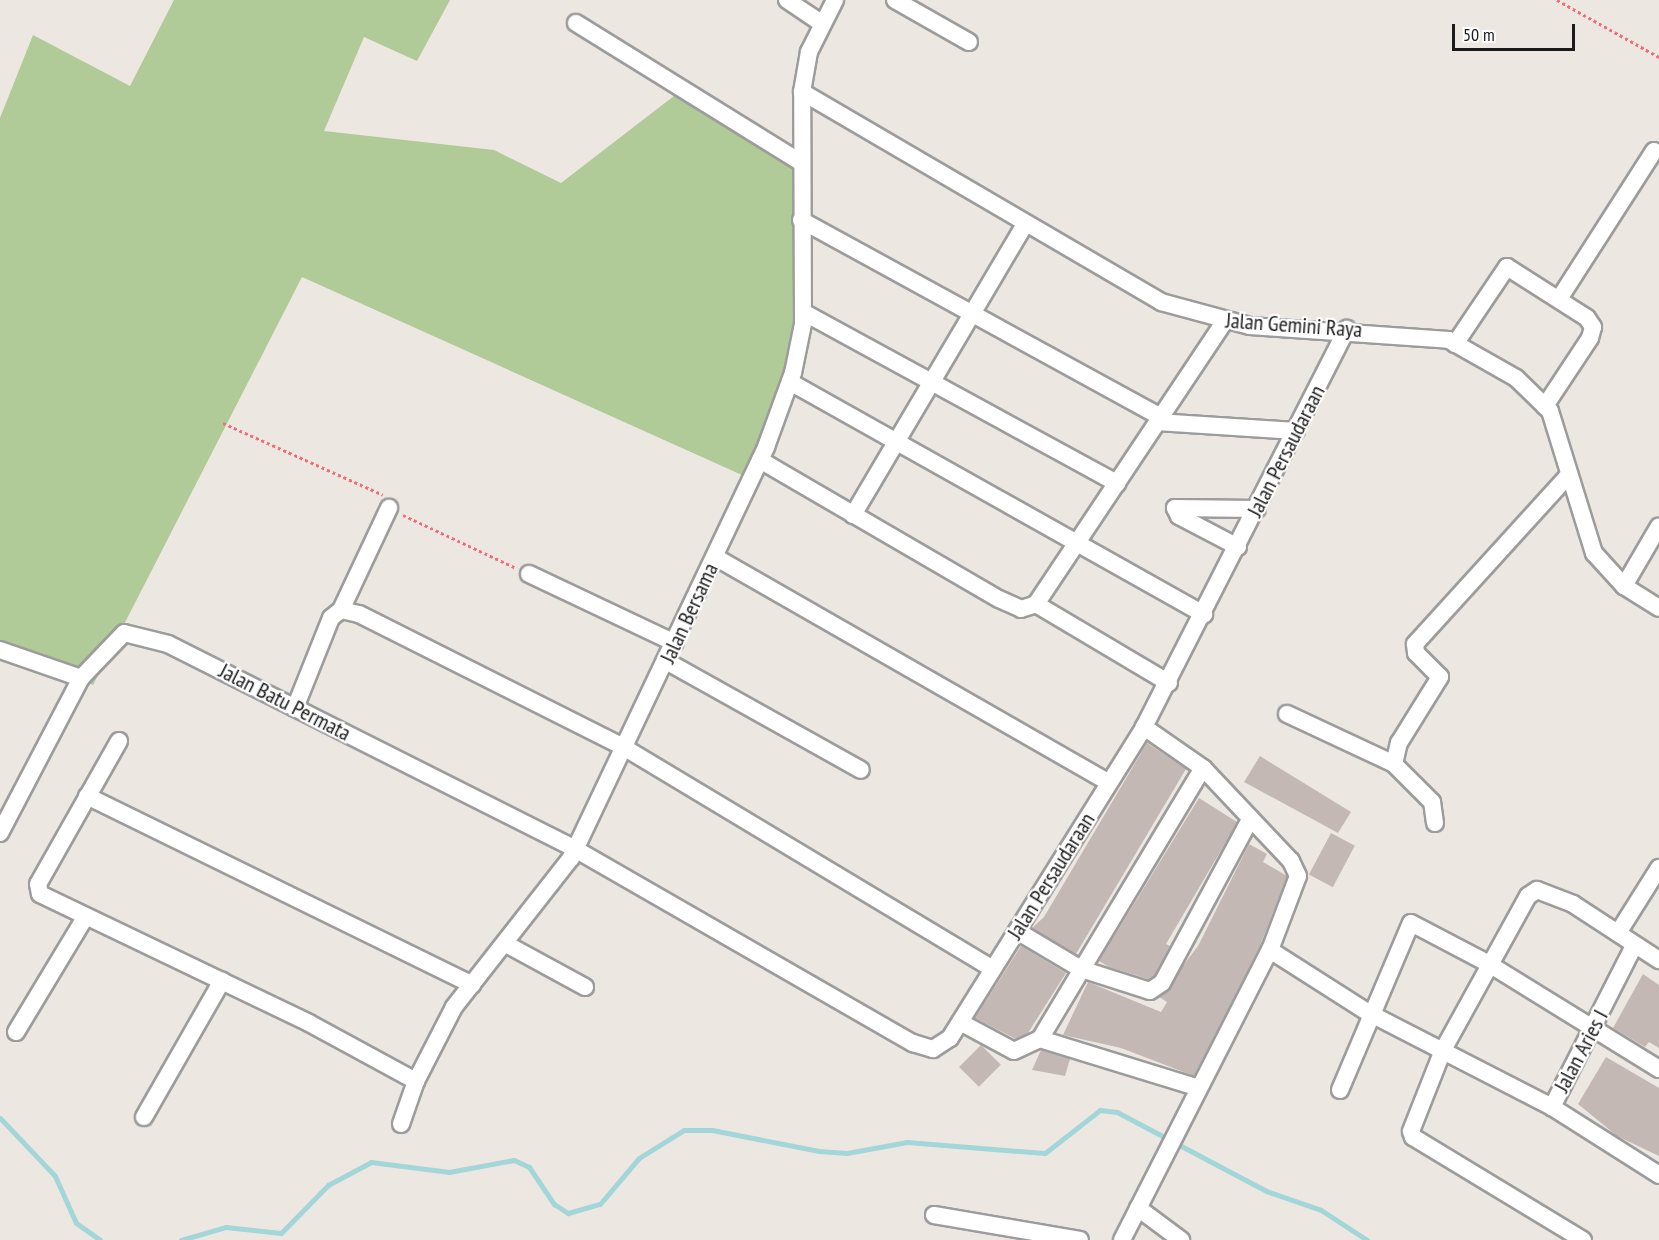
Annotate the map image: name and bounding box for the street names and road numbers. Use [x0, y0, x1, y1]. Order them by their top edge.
street label: Jalan Gemini Raya [1225, 307, 1363, 343]
street label: Jalan Persaudaraan [1242, 381, 1330, 521]
street label: Jalan Bersama [654, 559, 724, 667]
street label: Jalan Batu Permata [215, 658, 355, 746]
street label: Jalan Persaudaraan [1002, 808, 1100, 944]
street label: Jalan Aries I [1548, 1005, 1614, 1097]

